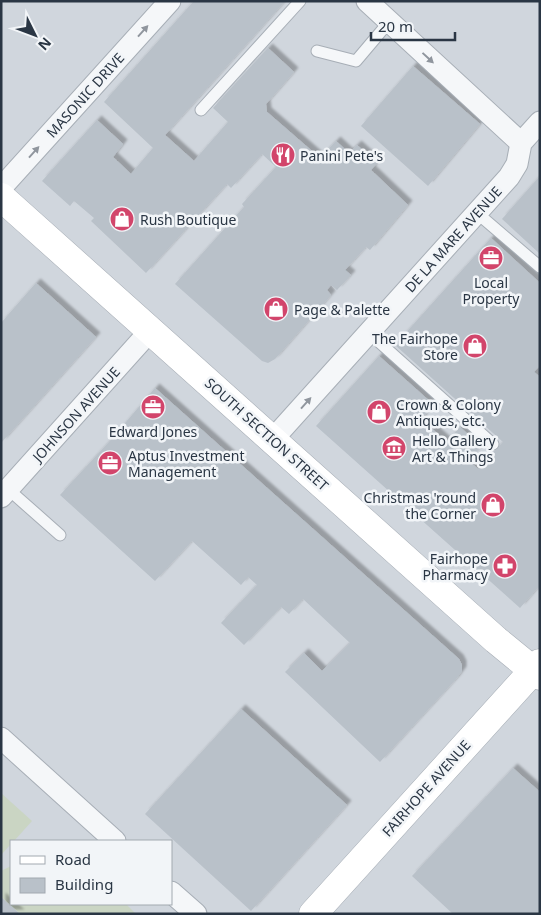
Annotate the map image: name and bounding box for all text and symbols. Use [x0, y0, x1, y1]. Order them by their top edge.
north arrow [10, 10, 60, 60]
scale bar [371, 10, 455, 42]
text: 20 m [378, 16, 413, 36]
one-way arrow [137, 25, 148, 38]
text: N [34, 33, 56, 55]
street label: MASONIC DRIVE [42, 49, 128, 141]
one-way arrow [422, 52, 434, 64]
restaurant icon: Panini Pete's [270, 142, 296, 168]
place label: Panini Pete's [300, 146, 383, 165]
one-way arrow [28, 147, 40, 159]
street label: DE LA MARE AVENUE [400, 182, 506, 296]
shop icon: Rush Boutique [109, 206, 135, 232]
place label: Rush Boutique [140, 210, 237, 229]
office icon: Local Property [478, 245, 504, 271]
place label: Local Property [463, 273, 520, 308]
shop icon: Page & Palette [263, 296, 289, 322]
place label: Page & Palette [294, 300, 390, 319]
place label: The Fairhope Store [372, 329, 458, 364]
shop icon: The Fairhope Store [462, 333, 488, 359]
street label: JOHNSON AVENUE [27, 362, 124, 467]
street label: SOUTH SECTION STREET [201, 373, 333, 495]
office icon: Edward Jones [140, 394, 166, 420]
place label: Crown & Colony Antiques, etc. [396, 395, 502, 430]
one-way arrow [300, 398, 312, 410]
shop icon: Crown & Colony Antiques, etc. [366, 399, 392, 425]
place label: Edward Jones [109, 422, 198, 441]
place label: Hello Gallery Art & Things [412, 431, 497, 466]
museum icon: Hello Gallery Art & Things [381, 435, 407, 461]
place label: Aptus Investment Management [128, 446, 244, 481]
office icon: Aptus Investment Management [97, 450, 123, 476]
place label: Christmas 'round the Corner [363, 488, 476, 523]
shop icon: Christmas 'round the Corner [480, 492, 506, 518]
place label: Fairhope Pharmacy [422, 549, 489, 584]
pharmacy icon: Fairhope Pharmacy [492, 553, 518, 579]
street label: FAIRHOPE AVENUE [378, 736, 474, 840]
legend [10, 840, 172, 905]
text: Road [55, 849, 91, 869]
text: Building [55, 874, 113, 894]

